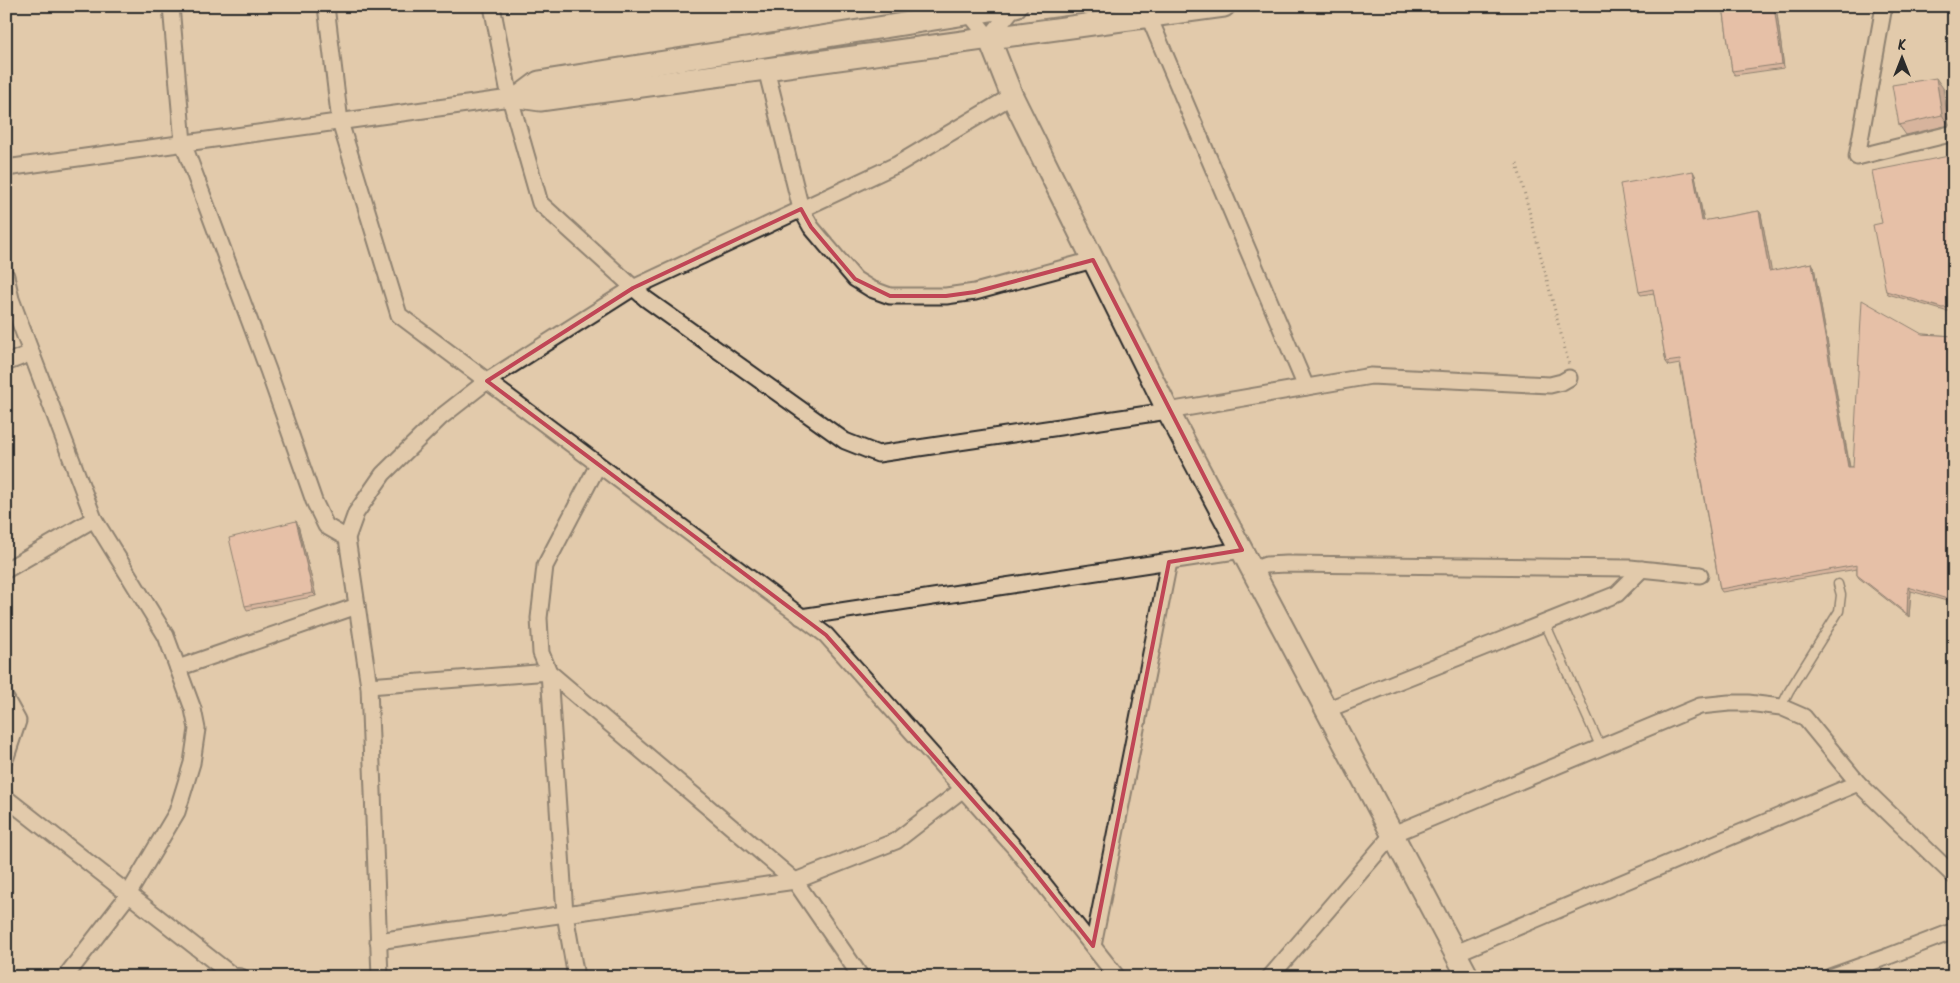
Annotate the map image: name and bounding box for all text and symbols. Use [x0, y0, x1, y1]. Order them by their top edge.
north arrow [1878, 32, 1928, 82]
text: K [1898, 35, 1907, 57]

